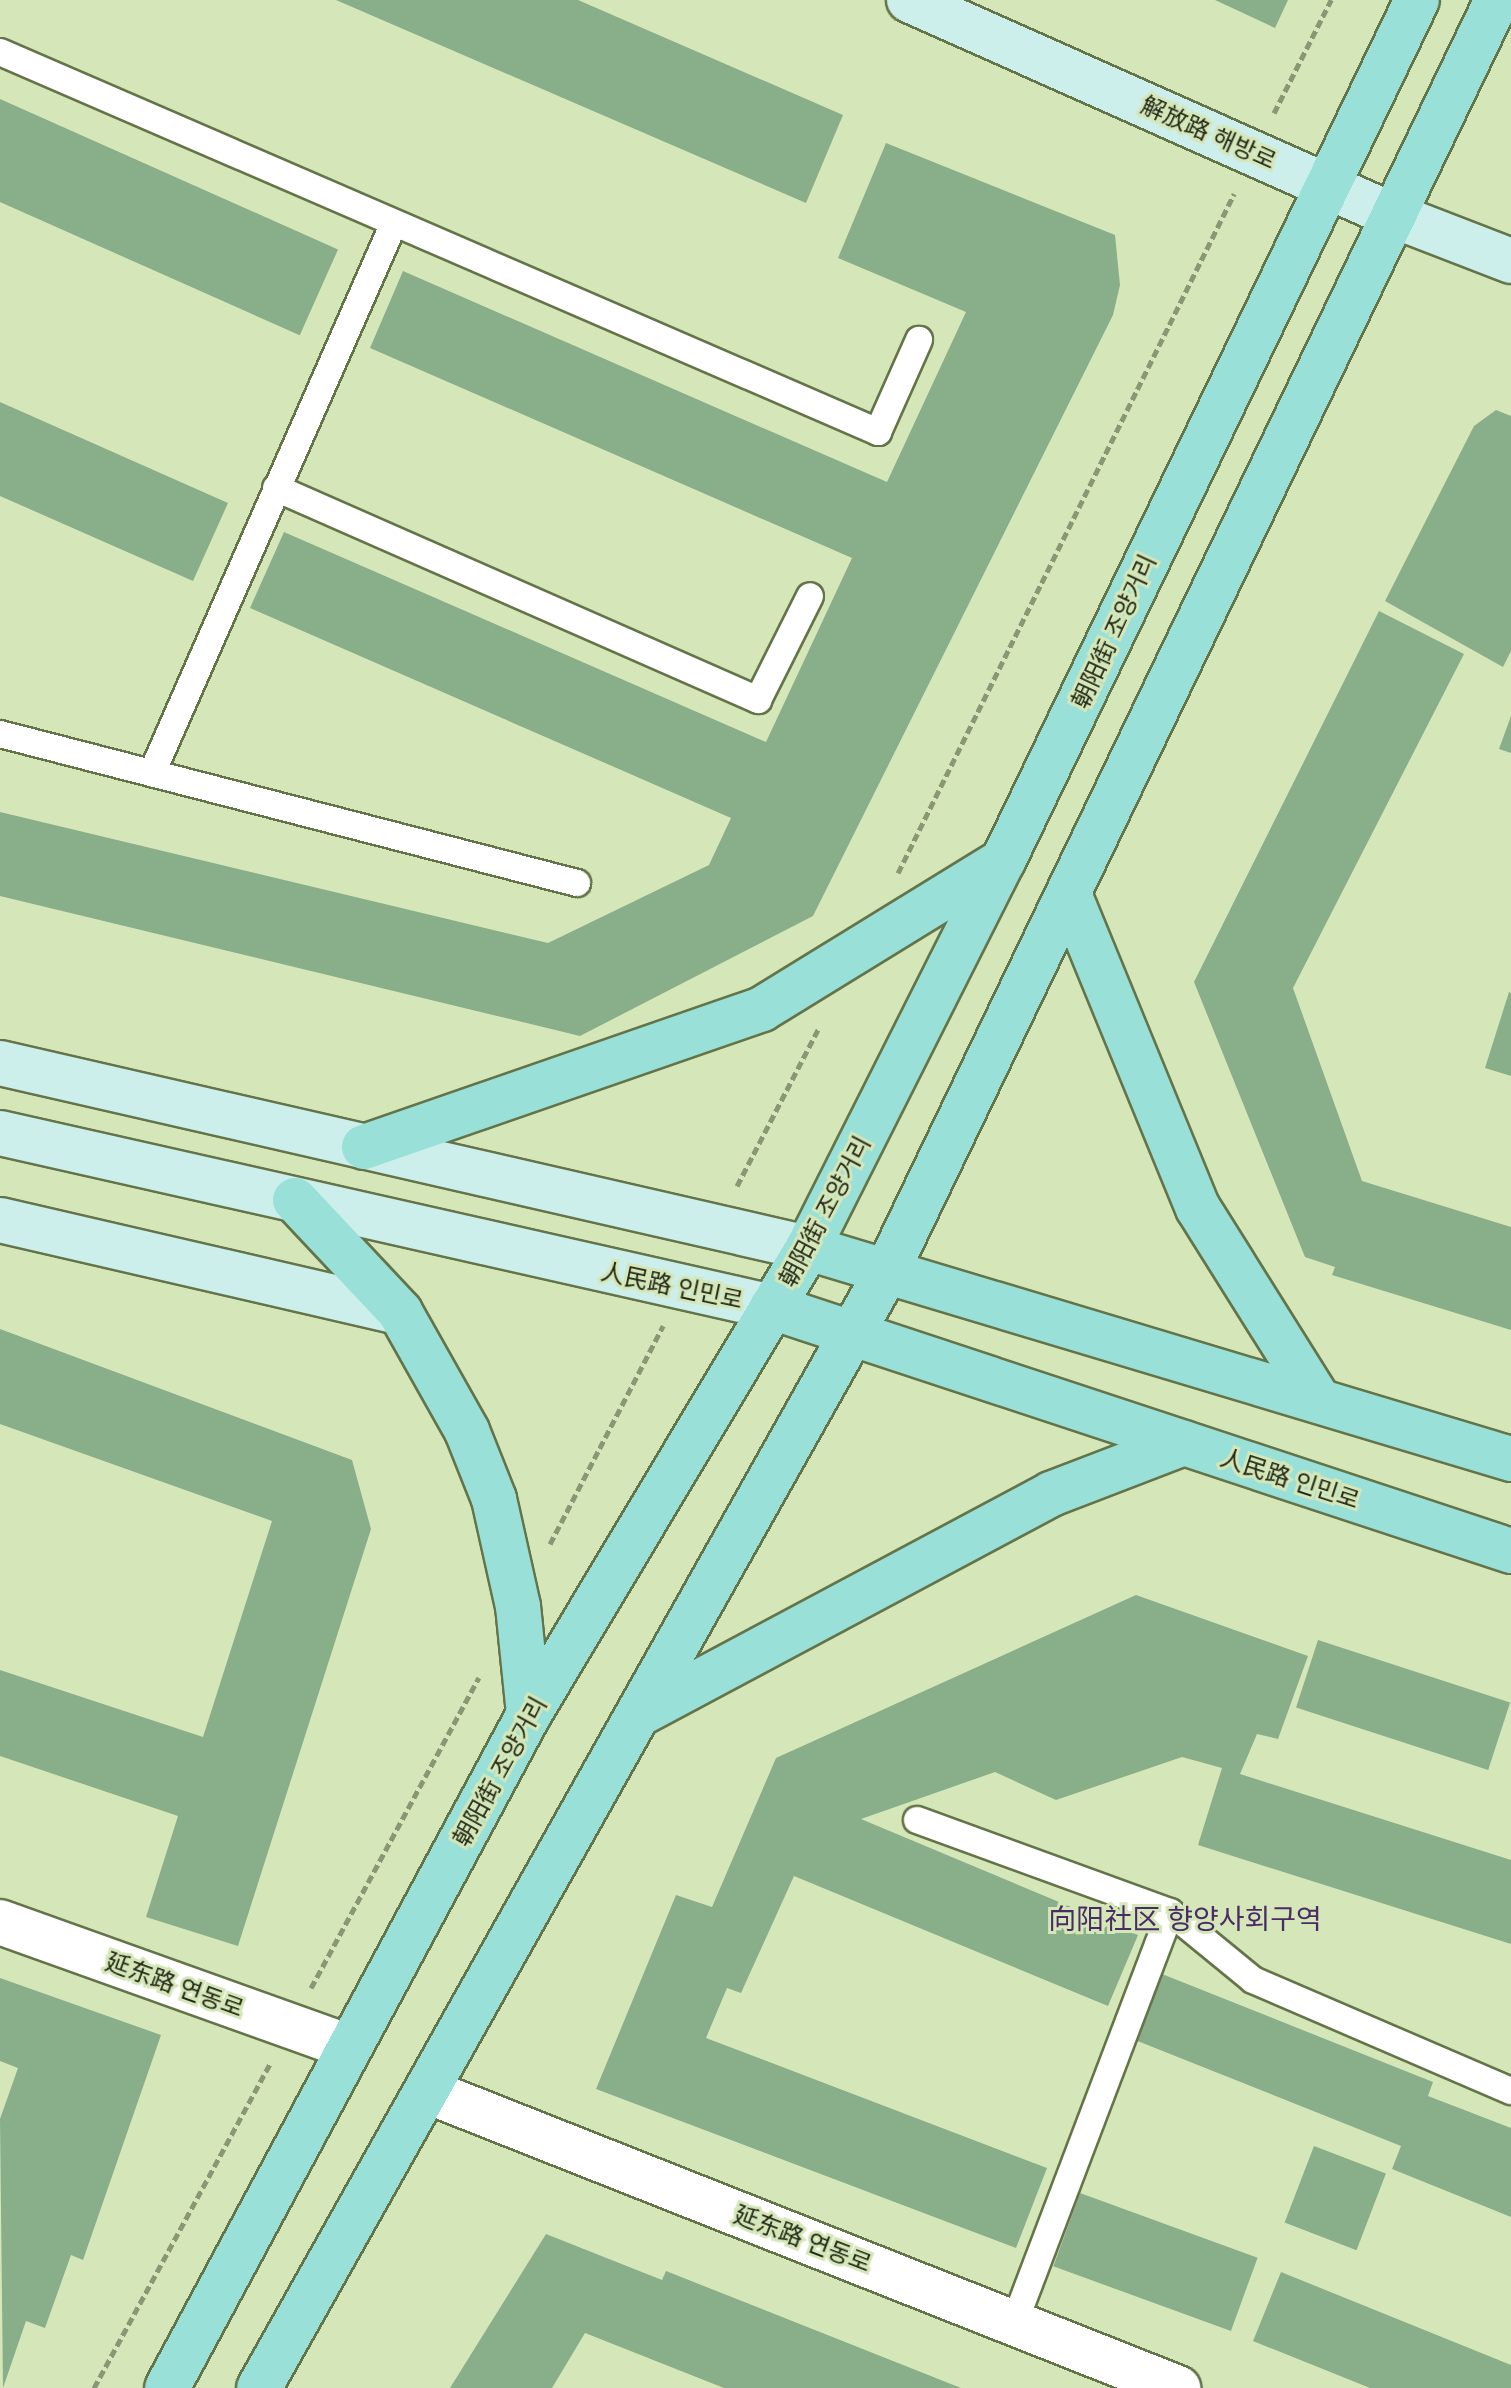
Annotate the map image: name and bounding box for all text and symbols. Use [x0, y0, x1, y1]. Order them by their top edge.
street label: 解放路 해방로 [1137, 89, 1281, 175]
street label: 朝阳街 조양거리 [1065, 549, 1161, 713]
street label: 朝阳街 조양거리 [772, 1131, 876, 1291]
street label: 人民路 인민로 [598, 1256, 746, 1314]
street label: 人民路 인민로 [1217, 1442, 1363, 1514]
street label: 朝阳街 조양거리 [446, 1691, 552, 1851]
district label: 向阳社区 향양사회구역 [1048, 1901, 1322, 1935]
street label: 延东路 연동로 [102, 1946, 248, 2022]
street label: 延东路 연동로 [730, 2199, 876, 2277]

